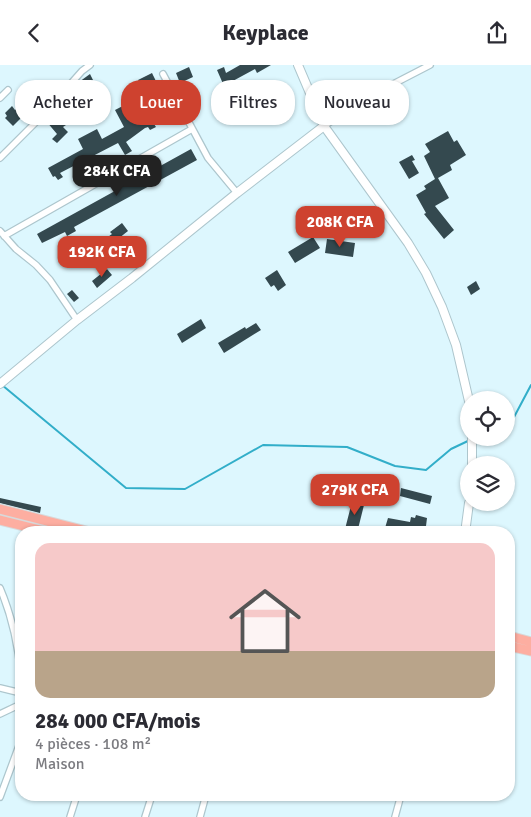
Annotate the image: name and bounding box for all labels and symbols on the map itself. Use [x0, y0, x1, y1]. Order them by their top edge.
pin: 284K CFA [65, 155, 169, 197]
pin: 208K CFA [288, 205, 392, 248]
pin: 192K CFA [50, 235, 154, 278]
pin: 279K CFA [303, 473, 407, 516]

